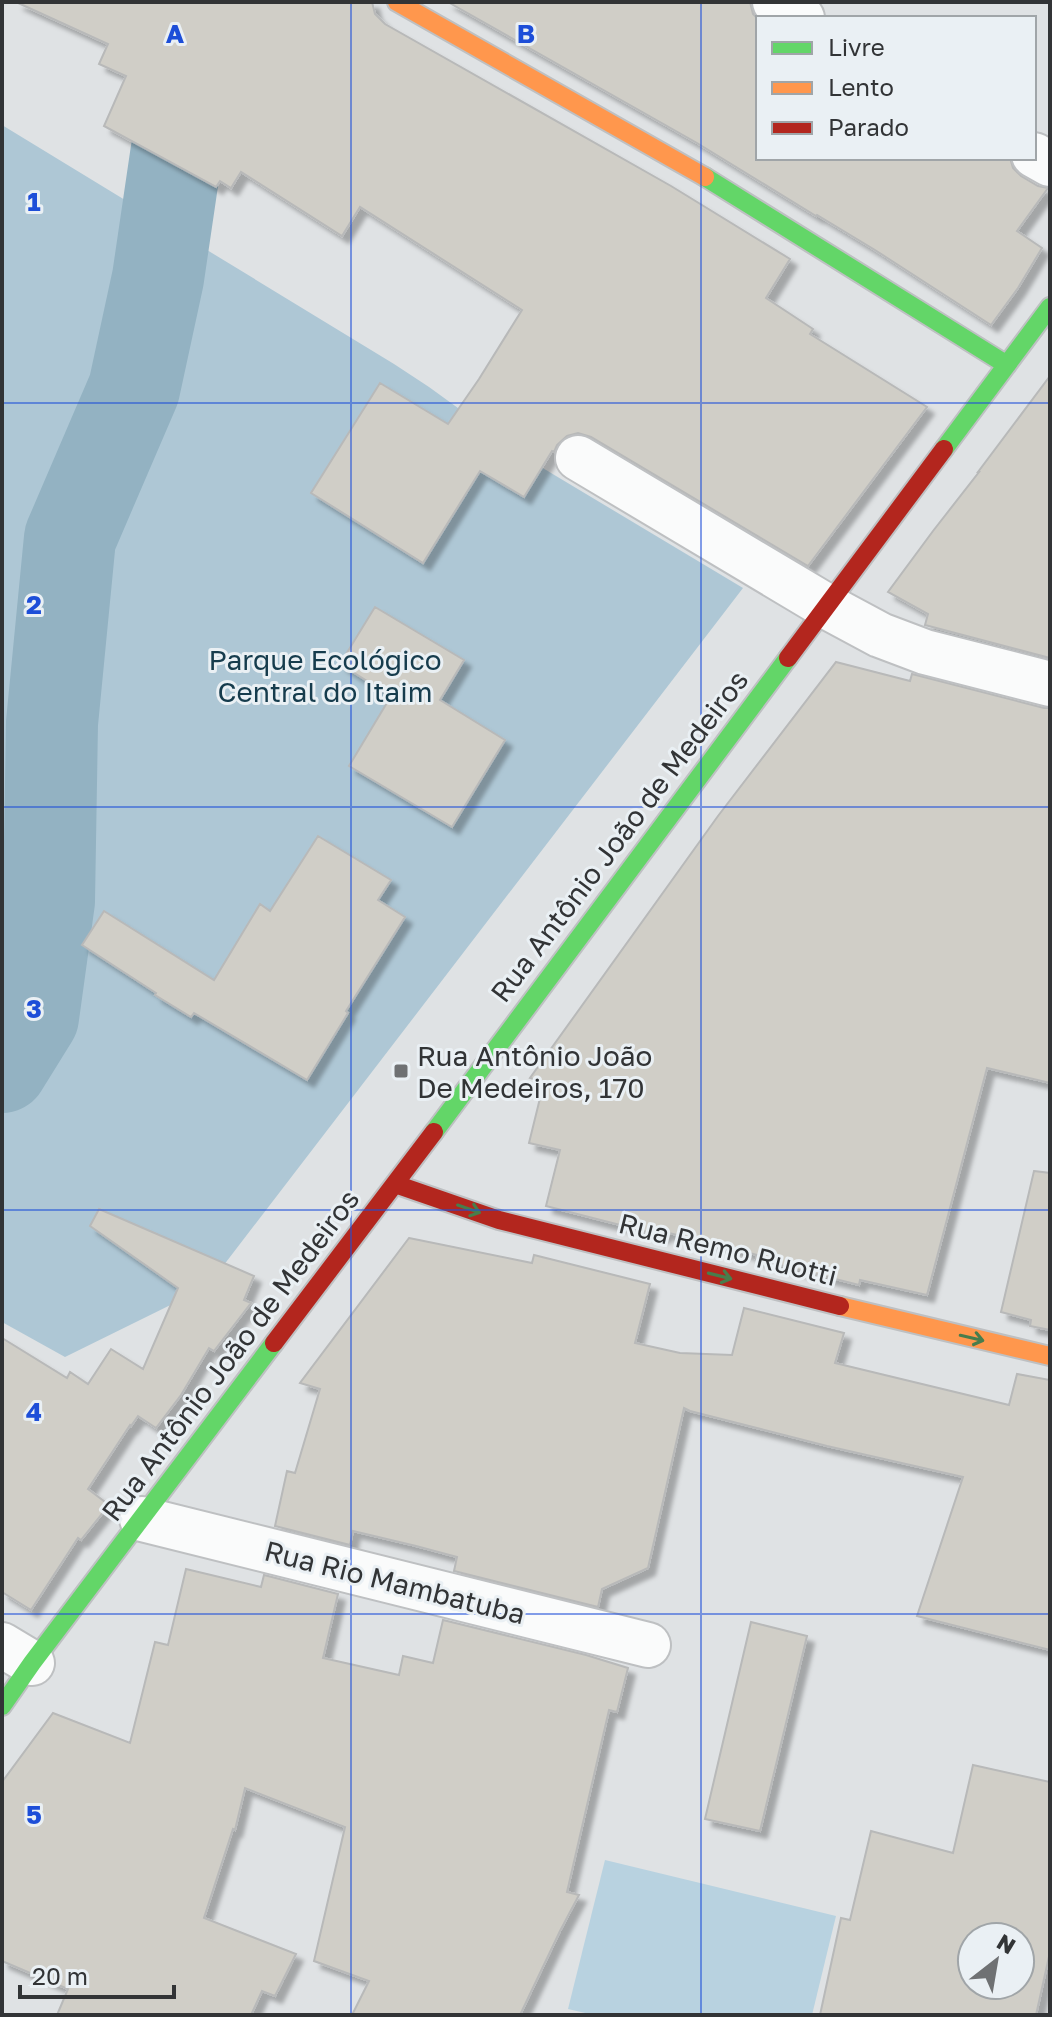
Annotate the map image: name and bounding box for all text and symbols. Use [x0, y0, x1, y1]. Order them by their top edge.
legend [756, 16, 1036, 160]
text: A [166, 18, 185, 49]
text: B [517, 18, 535, 49]
text: Livre [828, 32, 885, 61]
text: Lento [828, 72, 894, 101]
text: Parado [828, 112, 909, 141]
text: 1 [27, 186, 41, 217]
text: 2 [26, 589, 42, 620]
park label: Parque Ecológico Central do Itaim [208, 643, 442, 708]
street label: Rua Antônio João de Medeiros [484, 664, 754, 1008]
text: 3 [26, 993, 42, 1024]
place label: Rua Antônio João De Medeiros, 170 [417, 1039, 652, 1104]
marker: Rua Antônio João De Medeiros, 170 [392, 1062, 410, 1080]
street label: Rua Antônio João de Medeiros [95, 1183, 365, 1527]
one-way arrow [456, 1203, 481, 1218]
street label: Rua Remo Ruotti [615, 1206, 841, 1292]
one-way arrow [706, 1269, 732, 1284]
one-way arrow [959, 1331, 985, 1346]
text: 4 [26, 1396, 42, 1427]
street label: Rua Rio Mambatuba [261, 1534, 529, 1630]
text: 5 [26, 1799, 42, 1830]
north arrow [956, 1921, 1036, 2001]
text: N [992, 1928, 1021, 1959]
scale bar [20, 1949, 174, 1999]
text: 20 m [32, 1961, 88, 1990]

